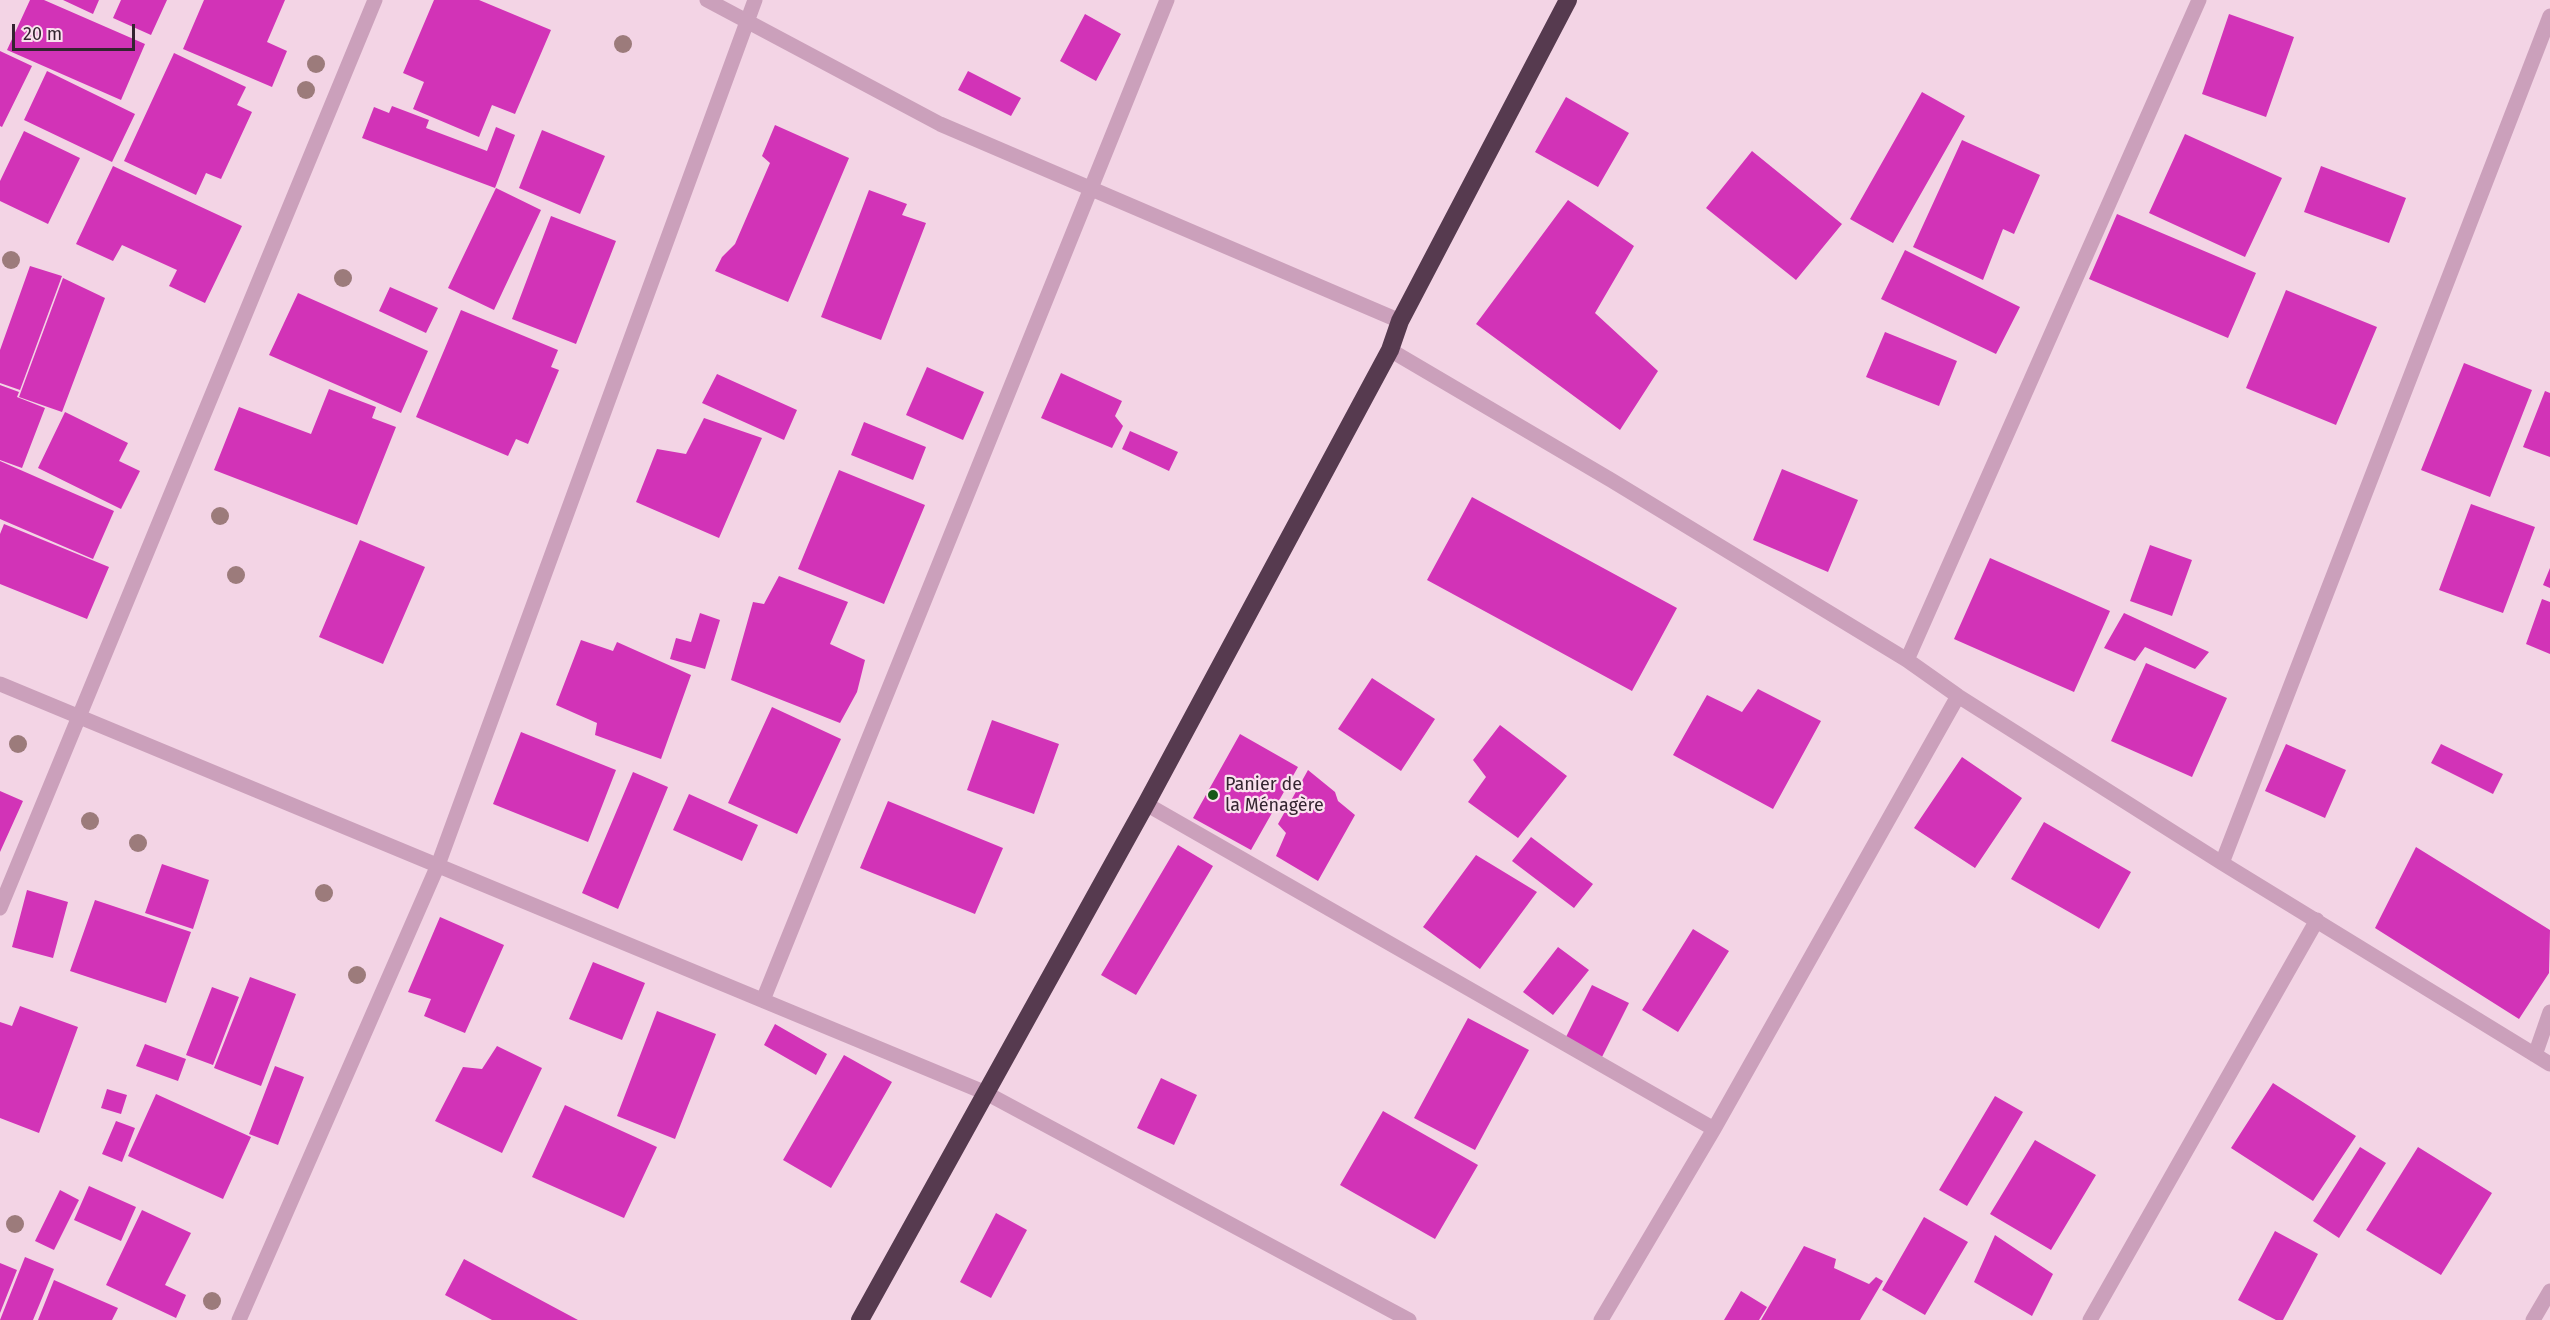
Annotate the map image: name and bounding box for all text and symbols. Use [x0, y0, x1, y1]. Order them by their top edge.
scale bar [15, 12, 138, 50]
text: 20 m [23, 23, 62, 45]
place label: Panier de la Ménagère [1225, 774, 1324, 816]
marker: Panier de la Ménagère [1206, 788, 1220, 802]

